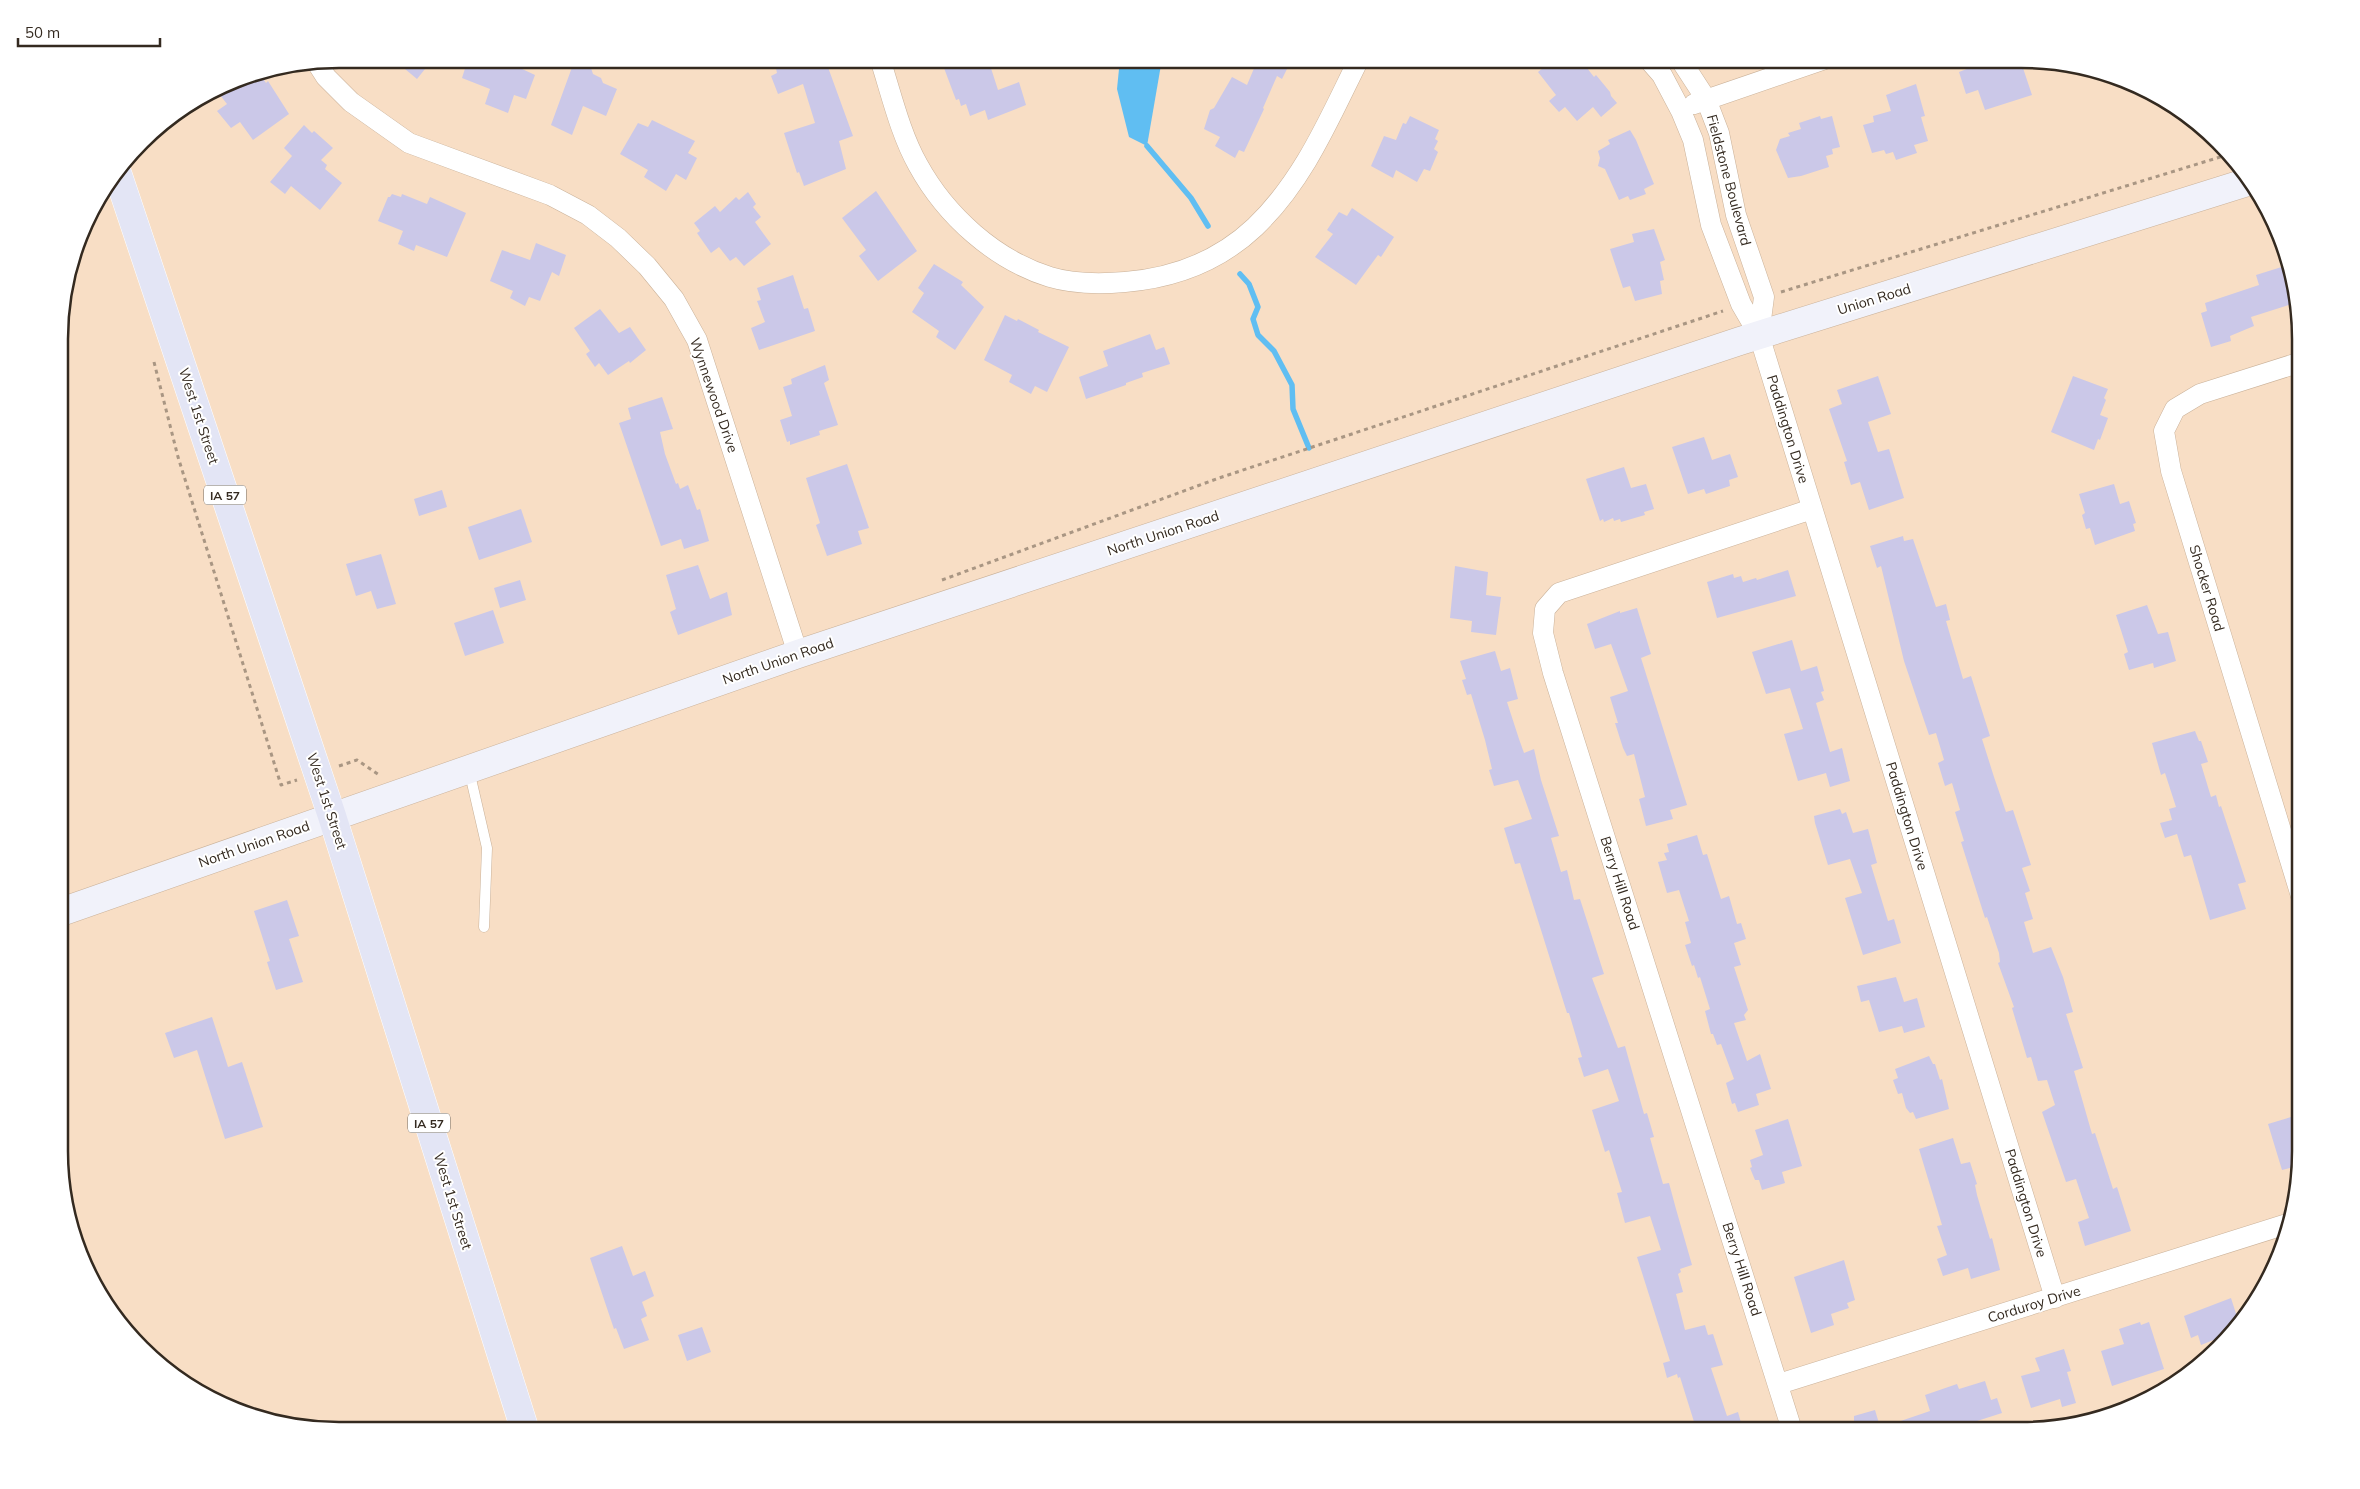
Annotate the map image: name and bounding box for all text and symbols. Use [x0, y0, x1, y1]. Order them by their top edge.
scale bar [18, 15, 160, 47]
text: 50 m [25, 23, 60, 42]
street label: Fieldstone Boulevard [1703, 112, 1755, 248]
street label: Union Road [1835, 279, 1913, 319]
street label: Wynnewood Drive [686, 335, 742, 455]
street label: West 1st Street [175, 366, 223, 467]
street label: Paddington Drive [1763, 373, 1813, 485]
road number: IA 57 [204, 486, 246, 504]
street label: North Union Road [1105, 506, 1221, 560]
street label: Shocker Road [2185, 543, 2229, 633]
street label: North Union Road [720, 634, 836, 688]
street label: West 1st Street [303, 751, 351, 852]
street label: Paddington Drive [1882, 760, 1932, 872]
street label: North Union Road [196, 817, 312, 871]
street label: Berry Hill Road [1596, 834, 1644, 932]
road number: IA 57 [408, 1114, 450, 1132]
street label: Paddington Drive [2001, 1147, 2051, 1259]
street label: West 1st Street [430, 1150, 476, 1252]
street label: Berry Hill Road [1718, 1220, 1766, 1318]
street label: Corduroy Drive [1985, 1281, 2083, 1327]

